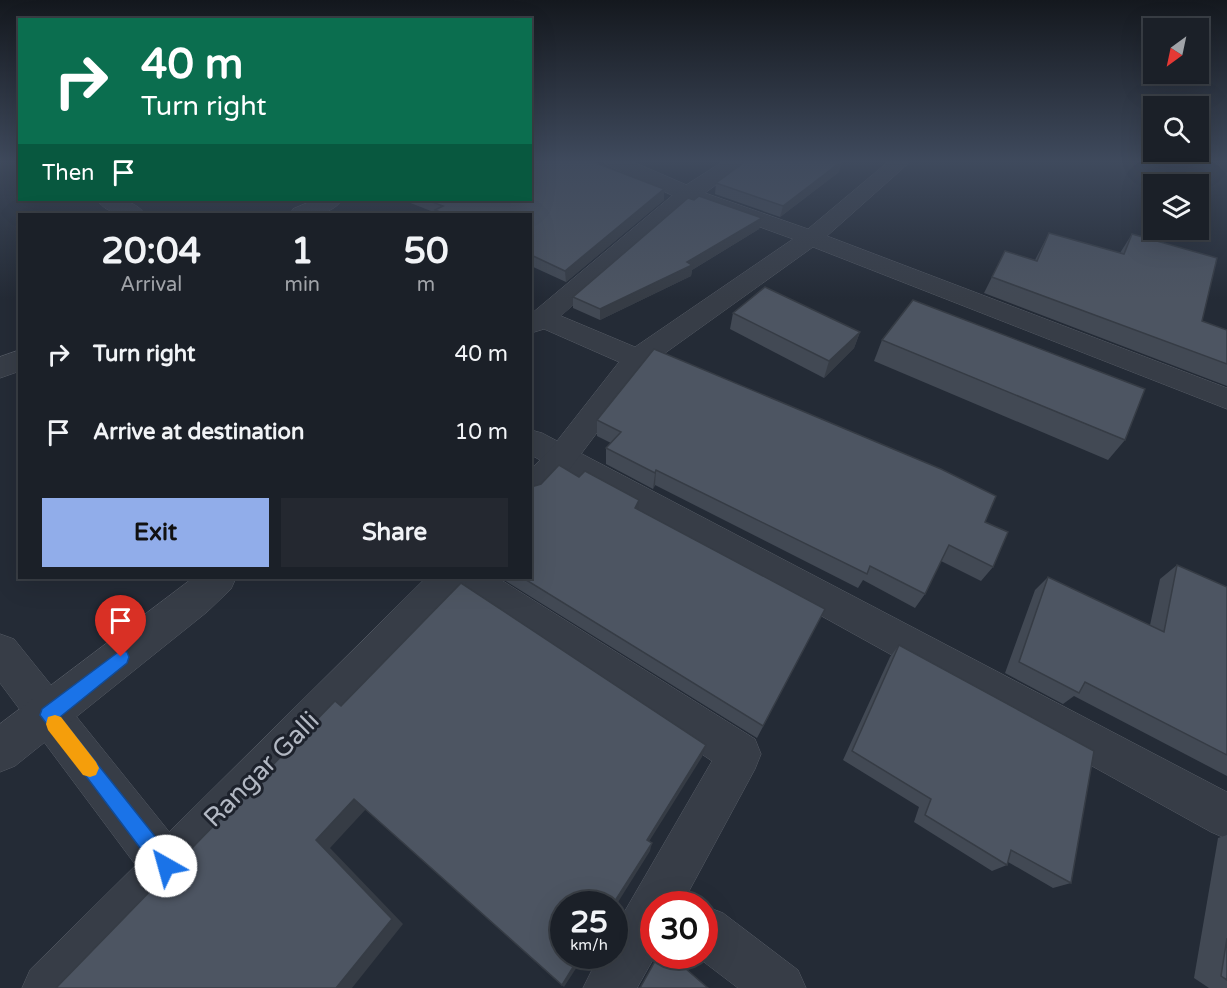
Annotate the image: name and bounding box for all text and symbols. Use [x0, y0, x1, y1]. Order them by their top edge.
north arrow [1143, 18, 1209, 84]
map controls [1143, 18, 1209, 240]
text: 40 m [141, 39, 243, 90]
icon: right [42, 42, 120, 120]
text: Turn right [141, 90, 267, 123]
button: search [1143, 96, 1209, 162]
icon: arrive [107, 156, 140, 189]
text: Then [42, 160, 95, 186]
button: layers [1143, 174, 1209, 240]
text: 20:04 [101, 230, 201, 273]
text: 1 [291, 230, 314, 273]
text: 50 [403, 230, 449, 273]
text: Arrival [120, 273, 182, 297]
text: min [285, 273, 320, 297]
text: m [417, 273, 435, 297]
icon: right [42, 338, 75, 371]
text: Turn right [93, 341, 195, 367]
text: 40 m [454, 341, 508, 367]
icon: arrive [42, 416, 75, 449]
text: Arrive at destination [93, 419, 304, 445]
text: 10 m [454, 419, 508, 445]
button: Exit [42, 498, 269, 567]
button: Share [281, 498, 508, 567]
pin [95, 595, 146, 657]
icon: arrive [104, 604, 137, 637]
street label: Rangar Galli [197, 705, 325, 833]
position arrow [134, 834, 198, 898]
speed limit sign: 30 [640, 891, 718, 969]
text: 25 [570, 904, 608, 941]
text: km/h [570, 936, 608, 954]

